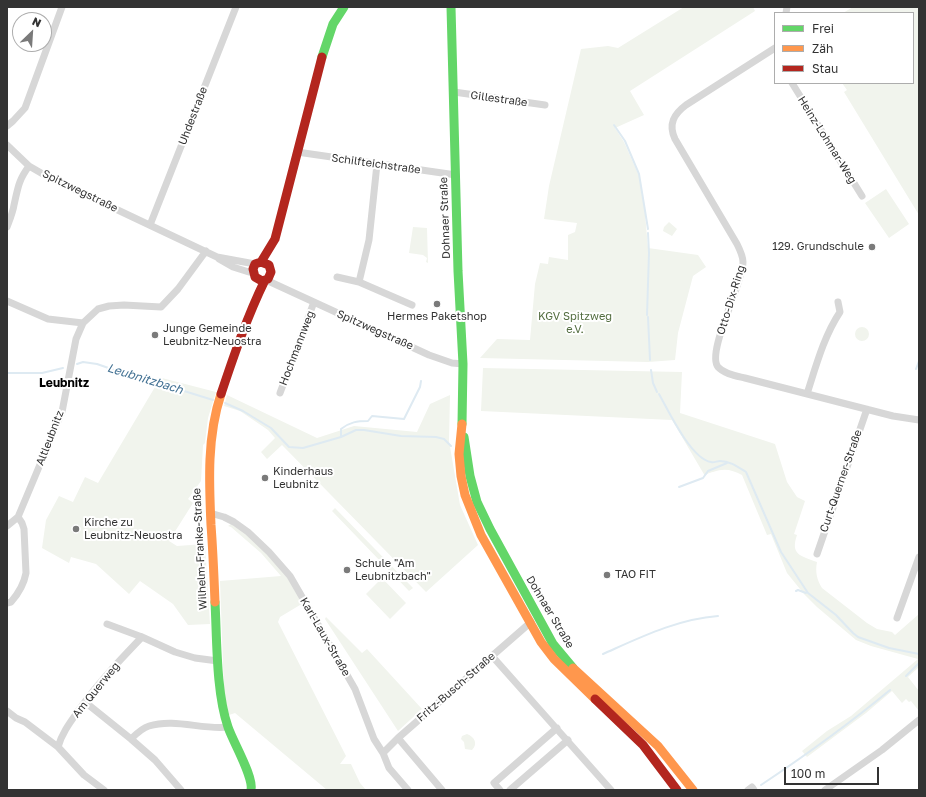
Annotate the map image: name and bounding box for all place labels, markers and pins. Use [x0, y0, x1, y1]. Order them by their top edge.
place label: 129. Grundschule [772, 240, 864, 254]
marker: 129. Grundschule [867, 242, 877, 252]
marker: Hermes Paketshop [432, 299, 442, 309]
place label: Hermes Paketshop [387, 310, 487, 324]
place label: Junge Gemeinde Leubnitz-Neuostra [163, 322, 261, 348]
marker: Junge Gemeinde Leubnitz-Neuostra [150, 330, 160, 340]
place label: Kinderhaus Leubnitz [273, 465, 333, 491]
marker: Kinderhaus Leubnitz [260, 473, 270, 483]
place label: Kirche zu Leubnitz-Neuostra [84, 516, 182, 542]
marker: Kirche zu Leubnitz-Neuostra [71, 524, 81, 534]
place label: Schule "Am Leubnitzbach" [355, 557, 431, 583]
marker: Schule "Am Leubnitzbach" [342, 565, 352, 575]
place label: TAO FIT [615, 568, 656, 582]
marker: TAO FIT [602, 570, 612, 580]

